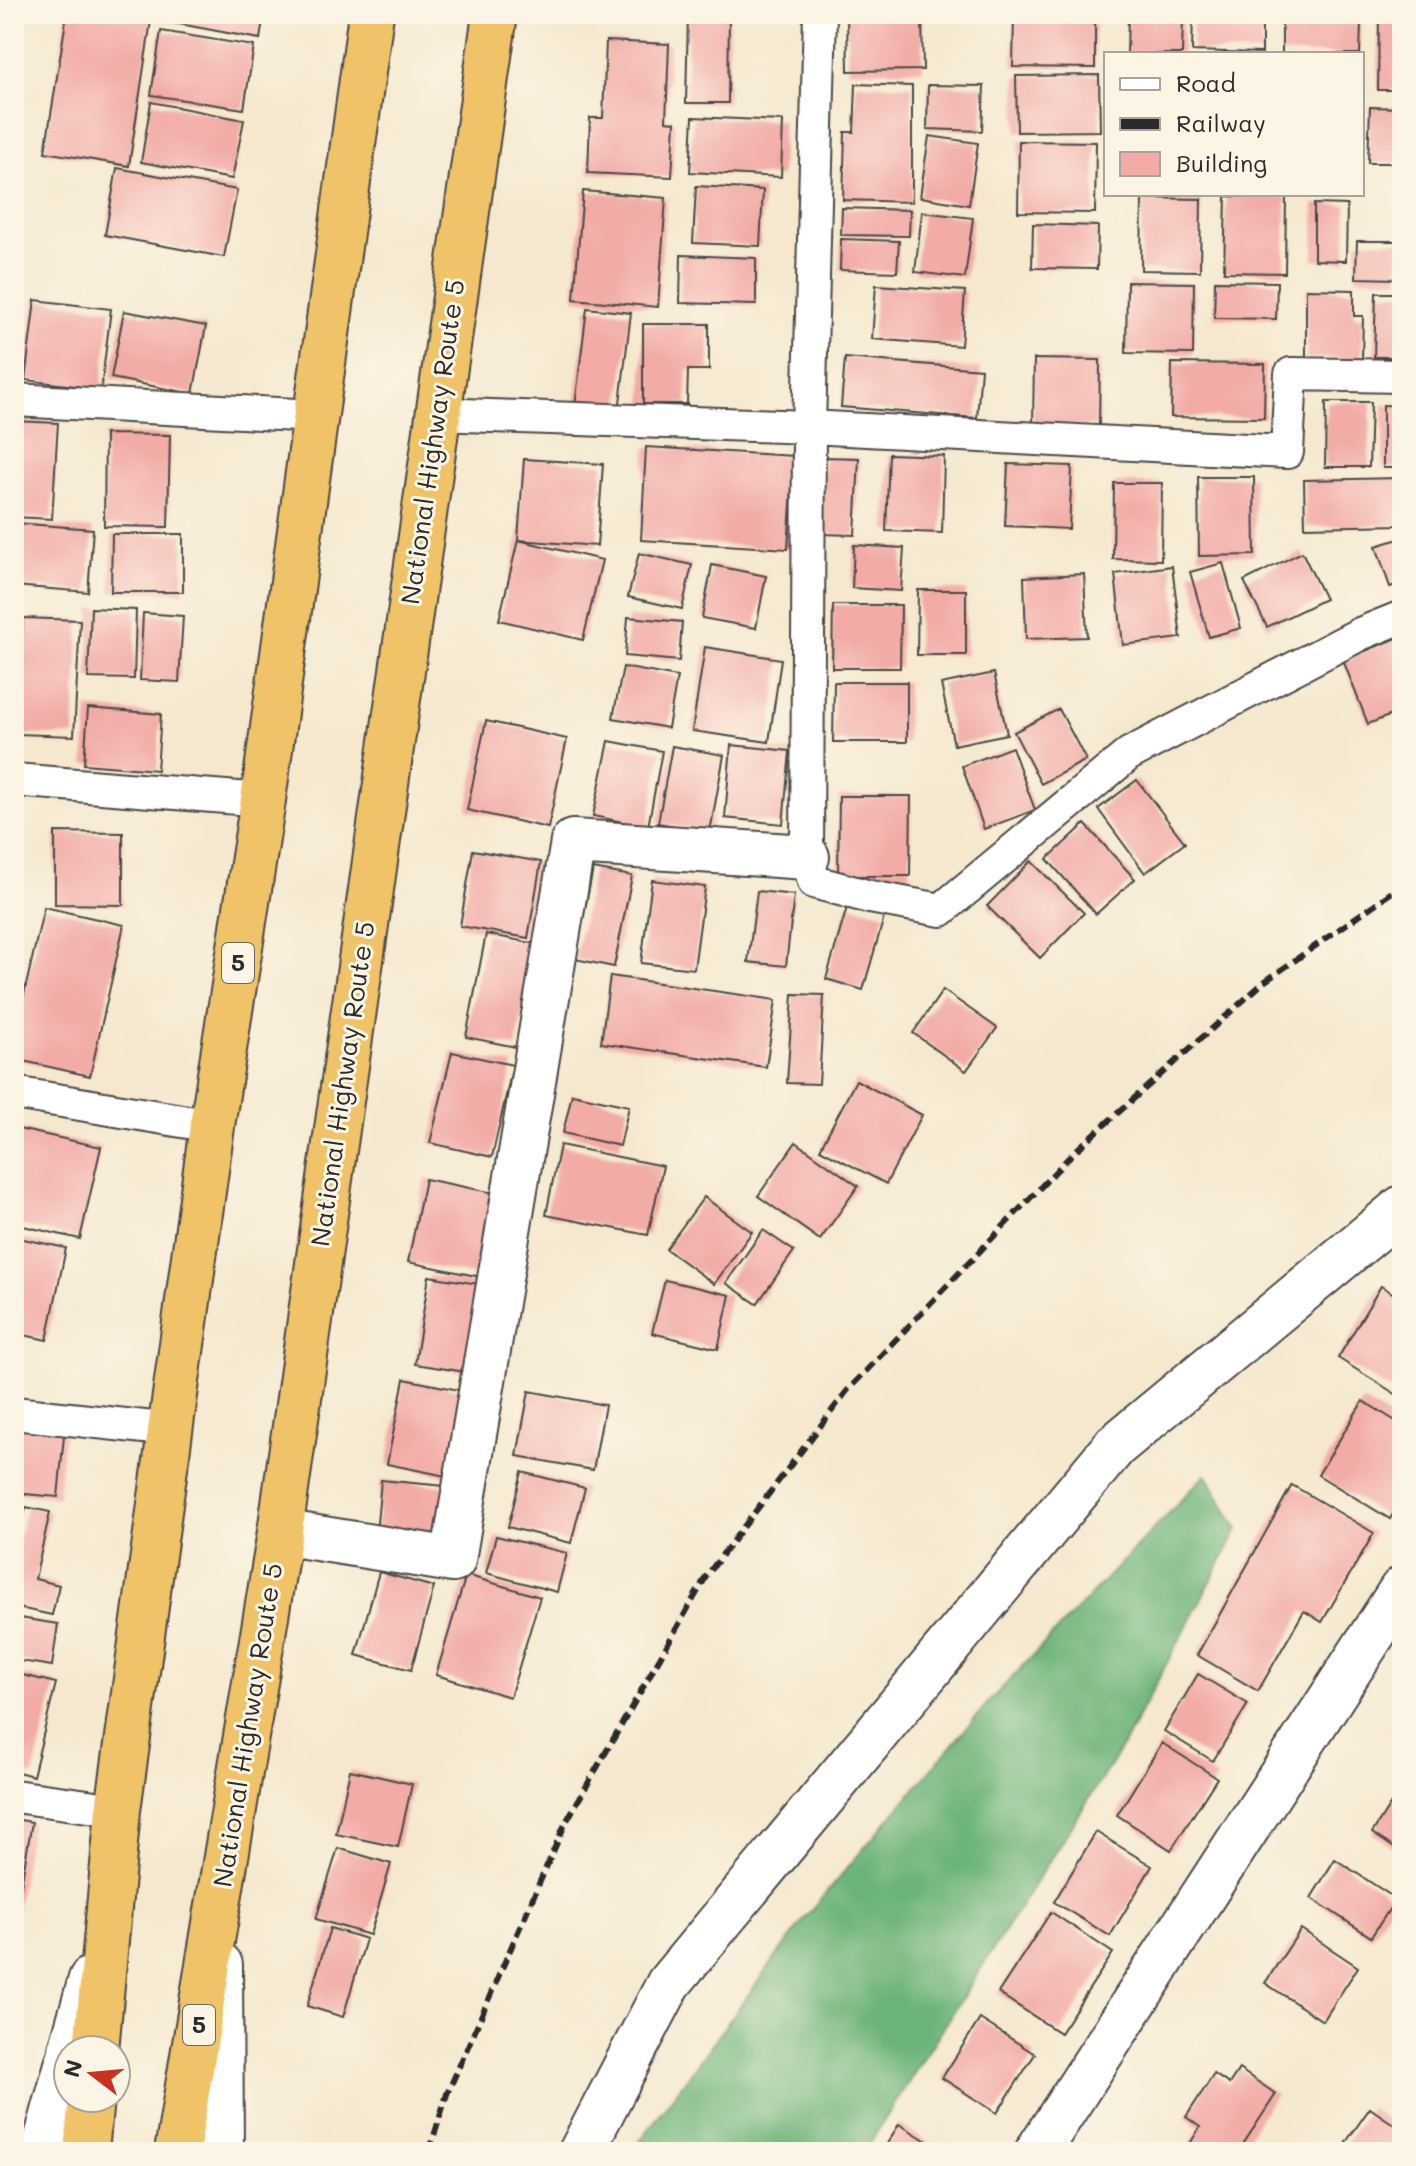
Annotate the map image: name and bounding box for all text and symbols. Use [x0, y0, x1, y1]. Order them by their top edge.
legend [1104, 52, 1364, 196]
text: Road [1176, 67, 1236, 98]
text: Railway [1176, 107, 1266, 138]
text: Building [1176, 147, 1267, 178]
street label: National Highway Route 5 [392, 277, 472, 606]
street label: National Highway Route 5 [302, 919, 382, 1248]
road number: 5 [222, 943, 254, 983]
street label: National Highway Route 5 [205, 1560, 289, 1889]
road number: 5 [183, 2005, 215, 2045]
north arrow [52, 2034, 132, 2114]
text: N [56, 2056, 89, 2080]

